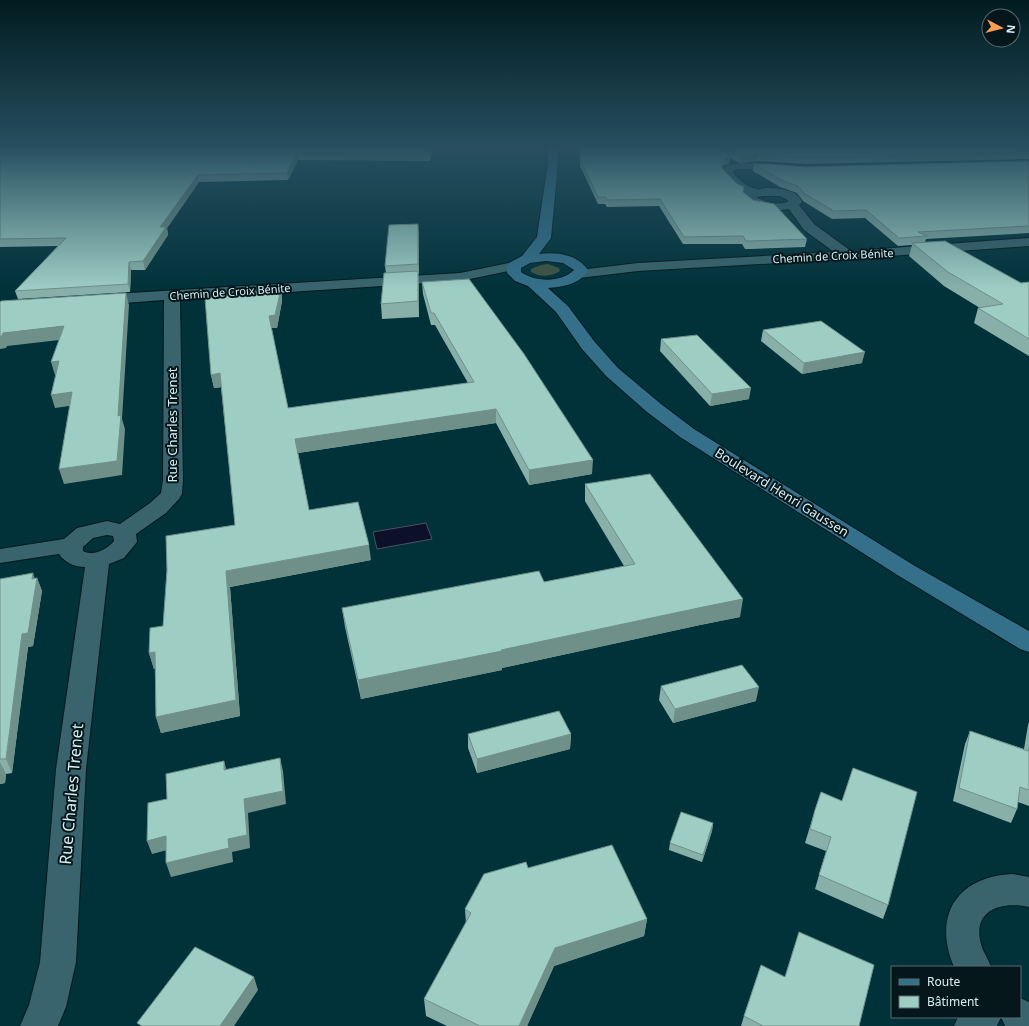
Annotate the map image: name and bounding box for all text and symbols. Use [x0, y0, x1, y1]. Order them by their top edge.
north arrow [981, 8, 1021, 48]
text: N [1003, 24, 1019, 35]
street label: Chemin de Croix Bénite [772, 245, 894, 266]
street label: Chemin de Croix Bénite [169, 280, 291, 303]
street label: Rue Charles Trenet [163, 367, 181, 483]
street label: Boulevard Henri Gaussen [712, 443, 852, 541]
street label: Rue Charles Trenet [54, 722, 88, 866]
legend [891, 966, 1021, 1018]
text: Route [927, 973, 960, 990]
text: Bâtiment [927, 993, 979, 1010]

